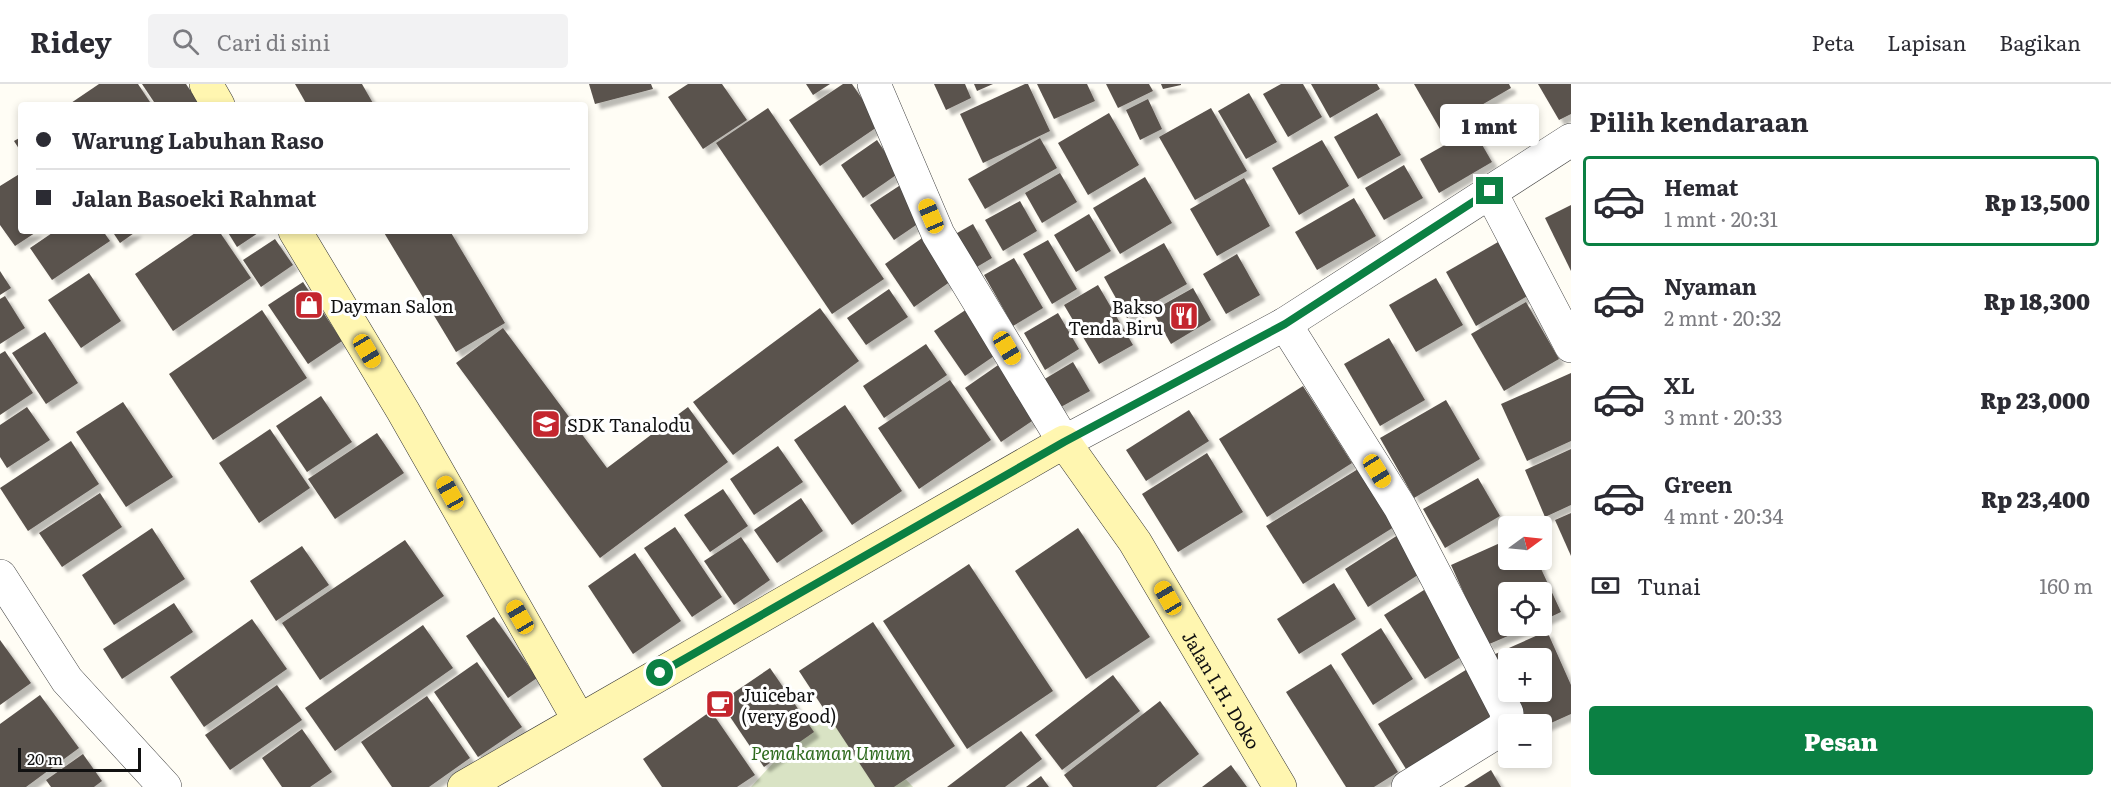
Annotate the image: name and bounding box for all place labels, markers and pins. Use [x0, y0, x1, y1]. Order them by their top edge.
shop icon: Dayman Salon [293, 289, 325, 321]
place label: Dayman Salon [330, 292, 454, 319]
place label: Bakso Tenda Biru [1068, 293, 1163, 341]
restaurant icon: Bakso Tenda Biru [1168, 300, 1200, 332]
school or university icon: SDK Tanalodu [530, 408, 562, 440]
place label: SDK Tanalodu [567, 411, 690, 438]
place label: Juicebar (very good) [741, 681, 837, 729]
cafe icon: Juicebar (very good) [704, 688, 736, 720]

